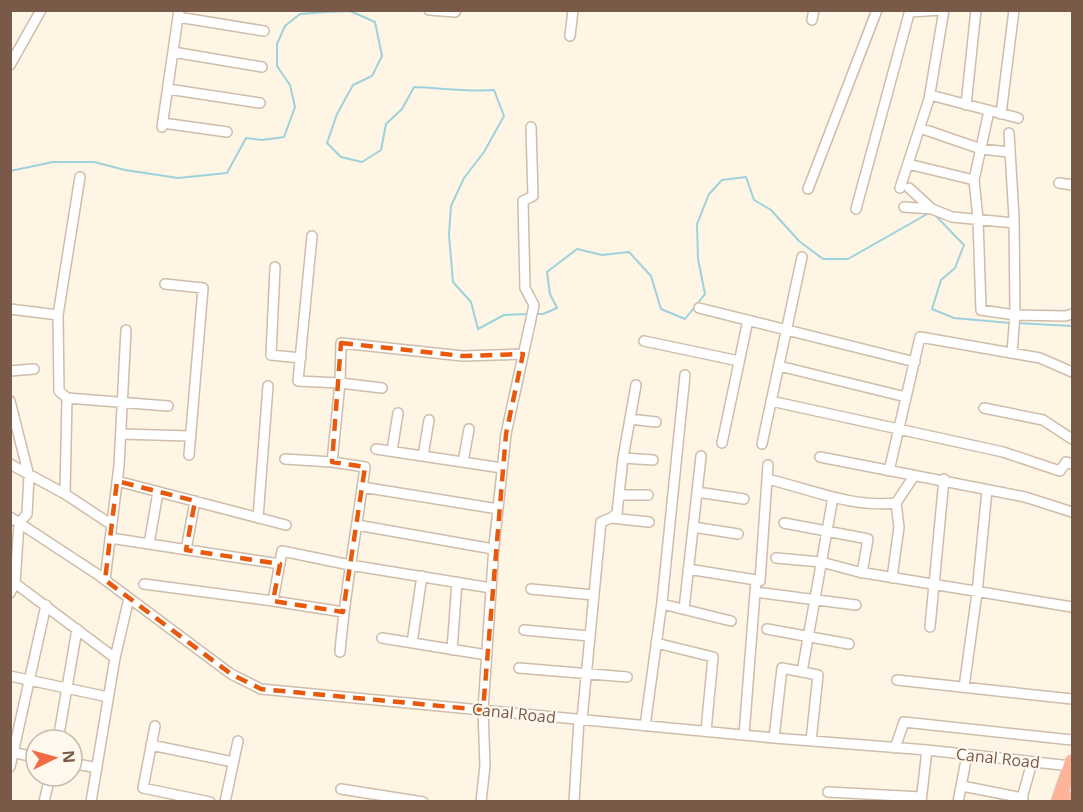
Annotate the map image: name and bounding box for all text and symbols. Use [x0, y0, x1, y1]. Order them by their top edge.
street label: Canal Road [471, 698, 557, 728]
north arrow [24, 728, 84, 788]
street label: Canal Road [955, 743, 1041, 773]
text: N [57, 749, 80, 764]

